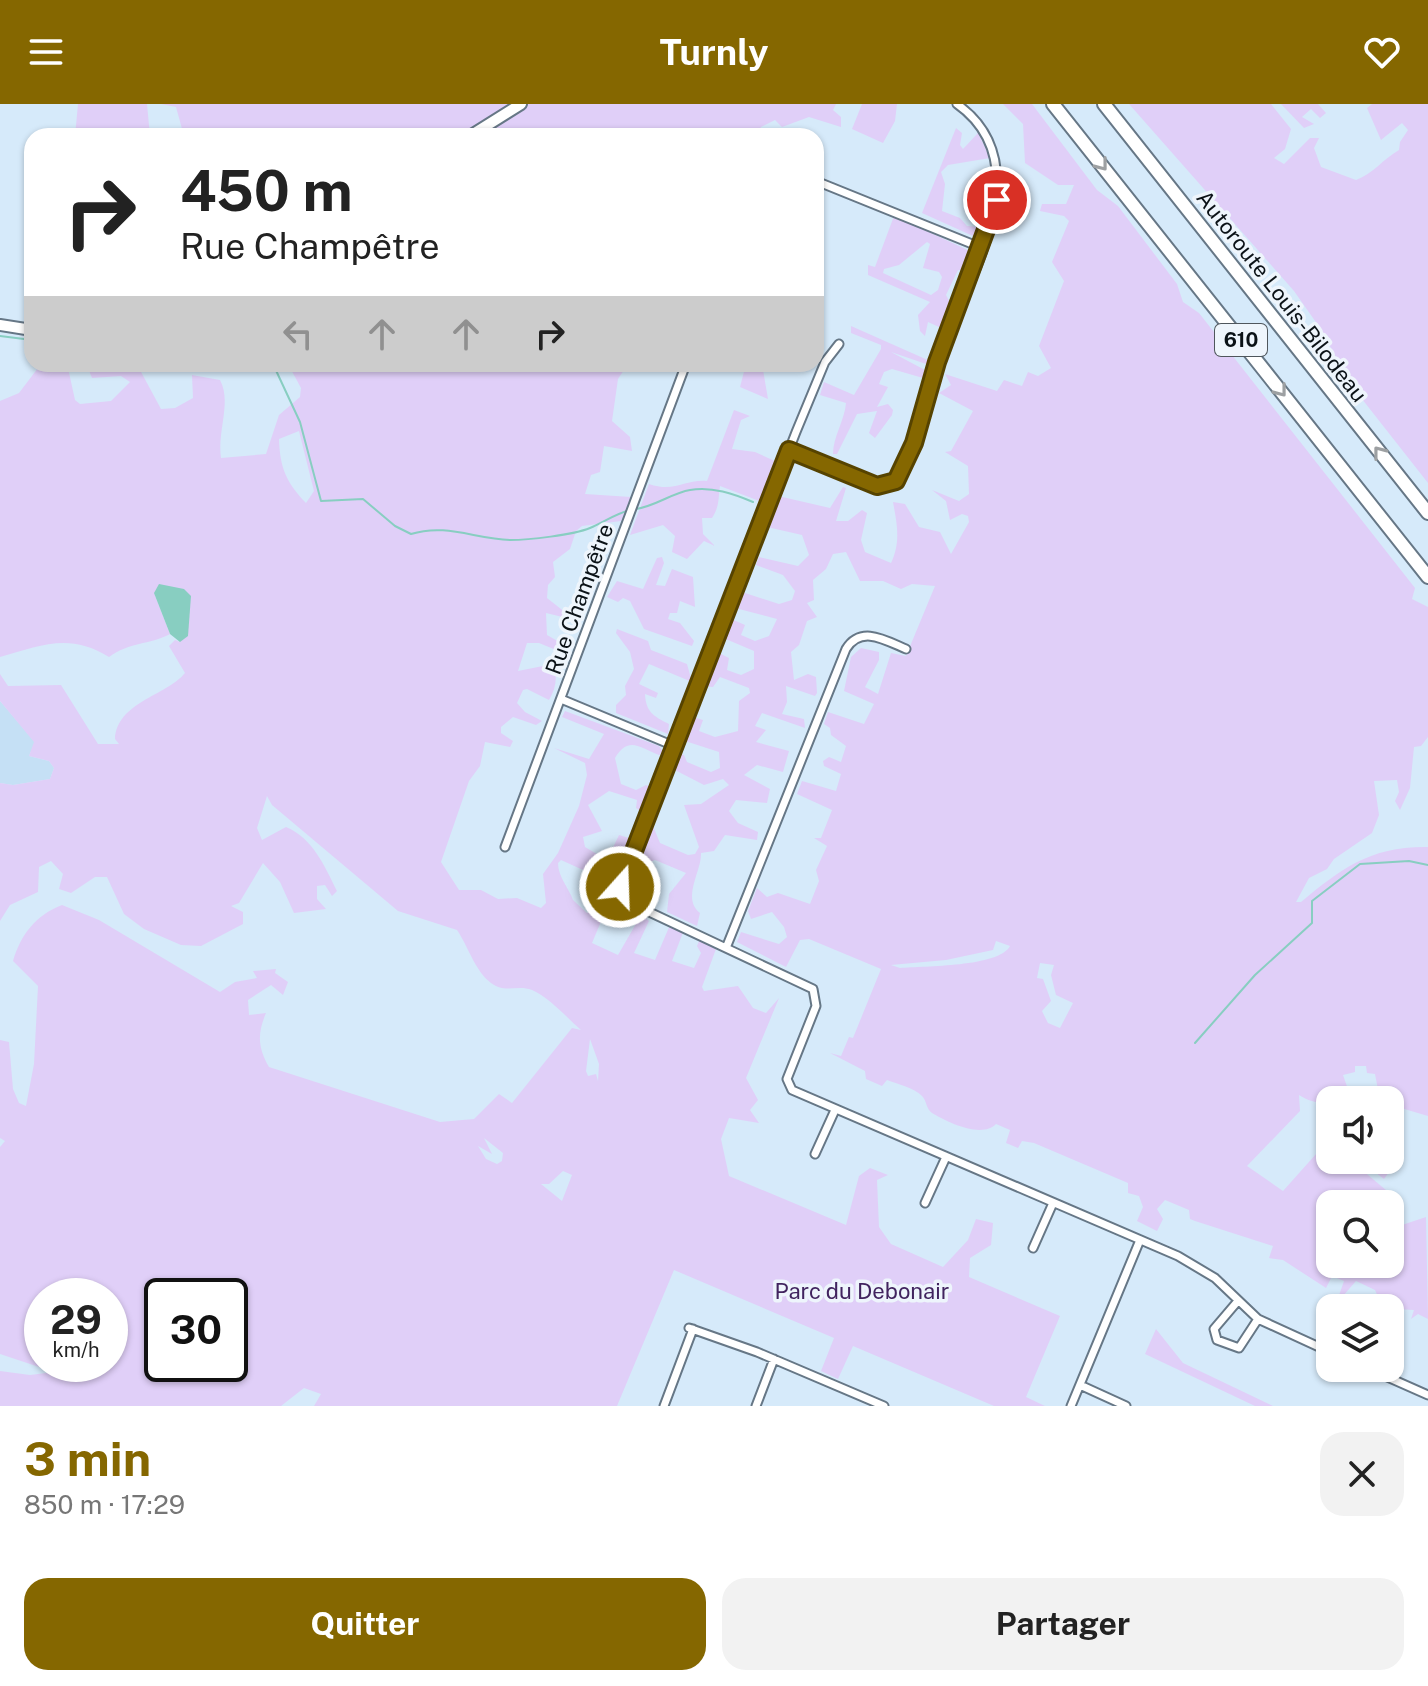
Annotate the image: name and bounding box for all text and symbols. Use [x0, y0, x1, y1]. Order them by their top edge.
icon: menu [24, 30, 68, 74]
icon: heart [1360, 30, 1404, 74]
text: Turnly [660, 31, 768, 73]
one-way arrow [1092, 156, 1107, 170]
text: 450 m [180, 158, 353, 224]
icon: right [48, 160, 152, 264]
pin [963, 166, 1031, 234]
icon: arrive [975, 178, 1019, 222]
street label: Autoroute Louis-Bilodeau [1191, 185, 1373, 407]
text: Rue Champêtre [180, 225, 440, 267]
icon: left [276, 312, 320, 356]
icon: ahead [360, 312, 404, 356]
icon: ahead [444, 312, 488, 356]
icon: right [528, 312, 572, 356]
road number: 610 [1215, 324, 1267, 356]
one-way arrow [1271, 382, 1285, 397]
one-way arrow [1375, 446, 1389, 461]
street label: Rue Champêtre [540, 520, 618, 678]
position arrow [578, 845, 662, 929]
map controls [1316, 1086, 1404, 1382]
button: sound [1316, 1086, 1404, 1174]
button: search [1316, 1190, 1404, 1278]
speed limit sign: 30 [144, 1278, 248, 1382]
park label: Parc du Debonair [775, 1278, 949, 1304]
button: layers [1316, 1294, 1404, 1382]
text: 29 [50, 1296, 102, 1343]
text: km/h [52, 1338, 100, 1362]
text: 3 min [24, 1430, 151, 1487]
button: close [1320, 1432, 1404, 1516]
text: 850 m · 17:29 [24, 1489, 185, 1520]
button: Quitter [24, 1578, 706, 1670]
button: Partager [722, 1578, 1404, 1670]

